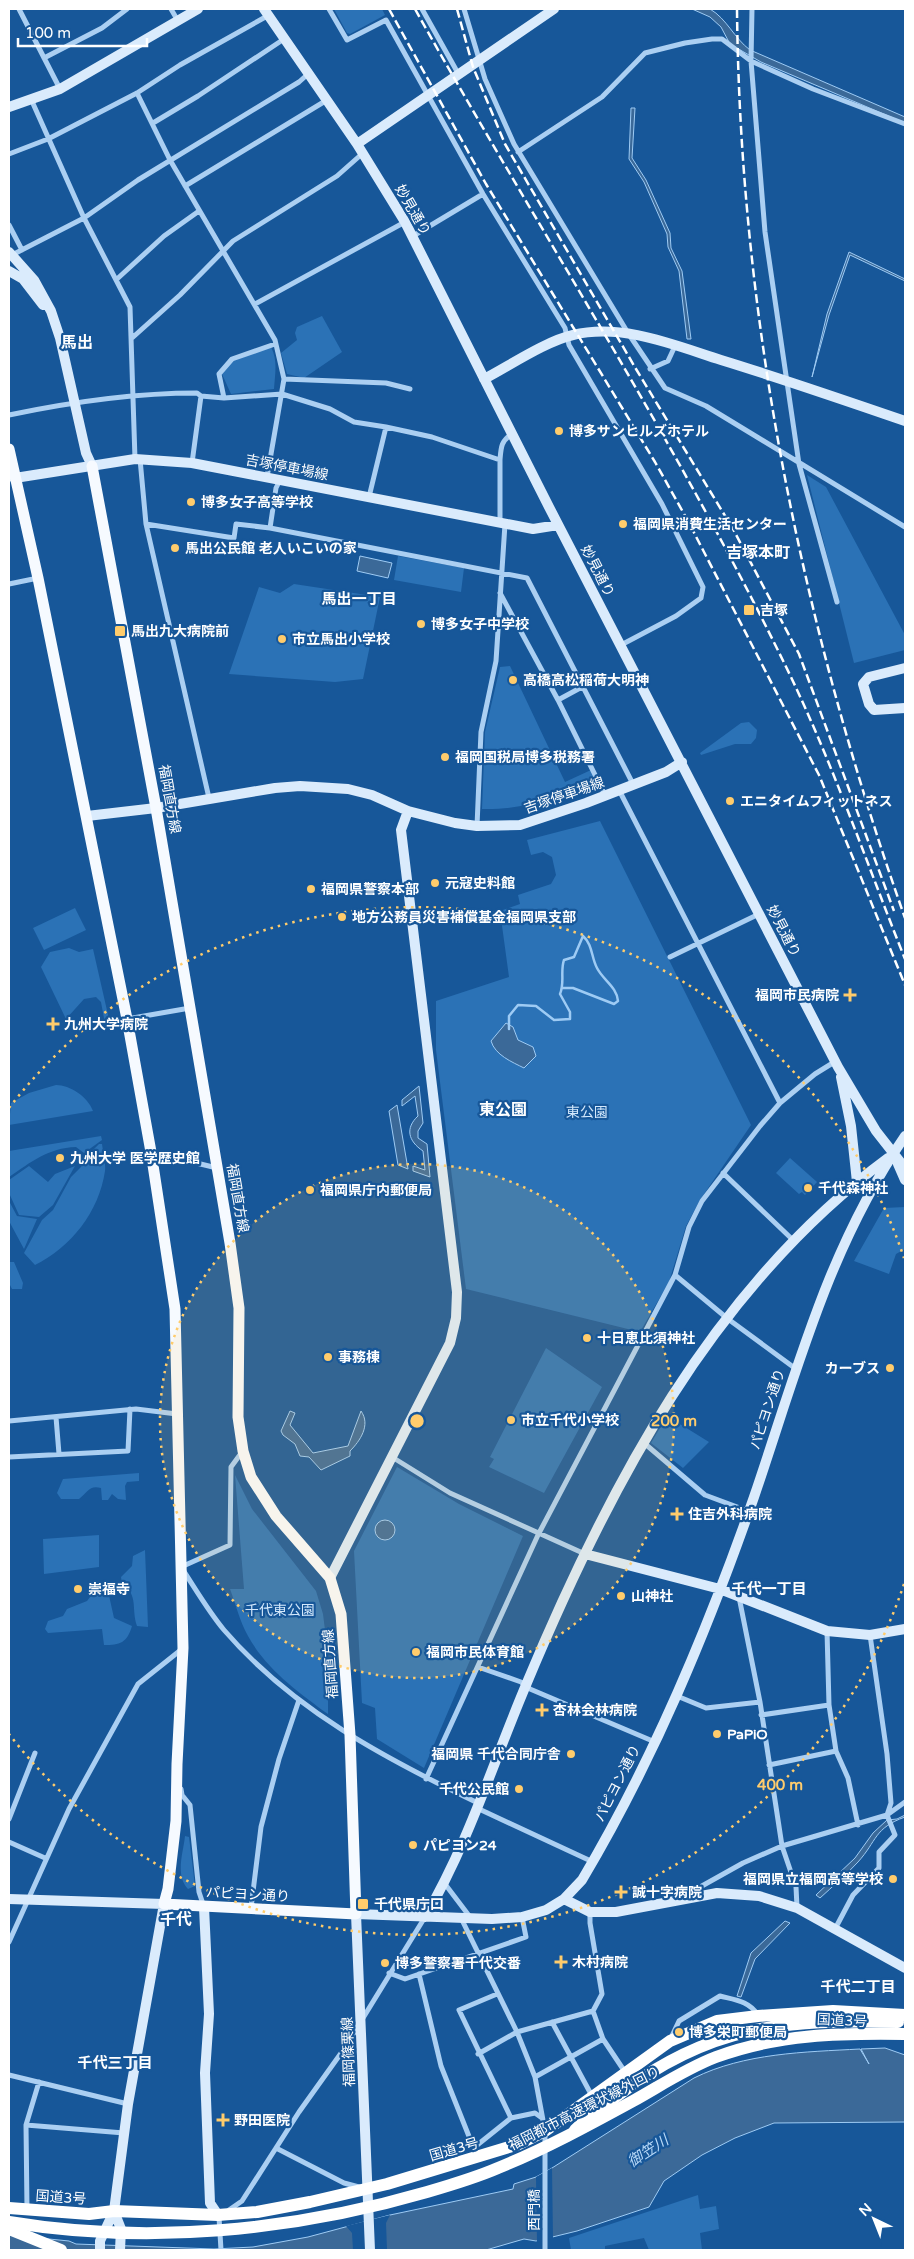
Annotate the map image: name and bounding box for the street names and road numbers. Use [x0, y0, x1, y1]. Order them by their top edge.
street label: 妙見通り [391, 182, 434, 239]
street label: 吉塚停車場線 [244, 451, 330, 484]
street label: 妙見通り [577, 542, 618, 600]
street label: 福岡直方線 [155, 763, 184, 835]
street label: 吉塚停車場線 [522, 774, 607, 817]
street label: 妙見通り [763, 902, 804, 960]
street label: 福岡直方線 [223, 1162, 252, 1234]
street label: パピヨン通り [746, 1367, 789, 1452]
street label: 福岡直方線 [320, 1628, 341, 1699]
street label: パピヨン通り [591, 1742, 644, 1825]
street label: パピヨン通り [206, 1884, 290, 1905]
street label: 国道3号 [816, 2011, 868, 2030]
street label: 福岡篠栗線 [339, 2017, 358, 2087]
street label: 福岡都市高速環状線外回り [506, 2063, 663, 2154]
street label: 国道3号 [427, 2134, 481, 2165]
street label: 国道3号 [35, 2187, 87, 2208]
street label: 西門橋 [526, 2189, 543, 2231]

